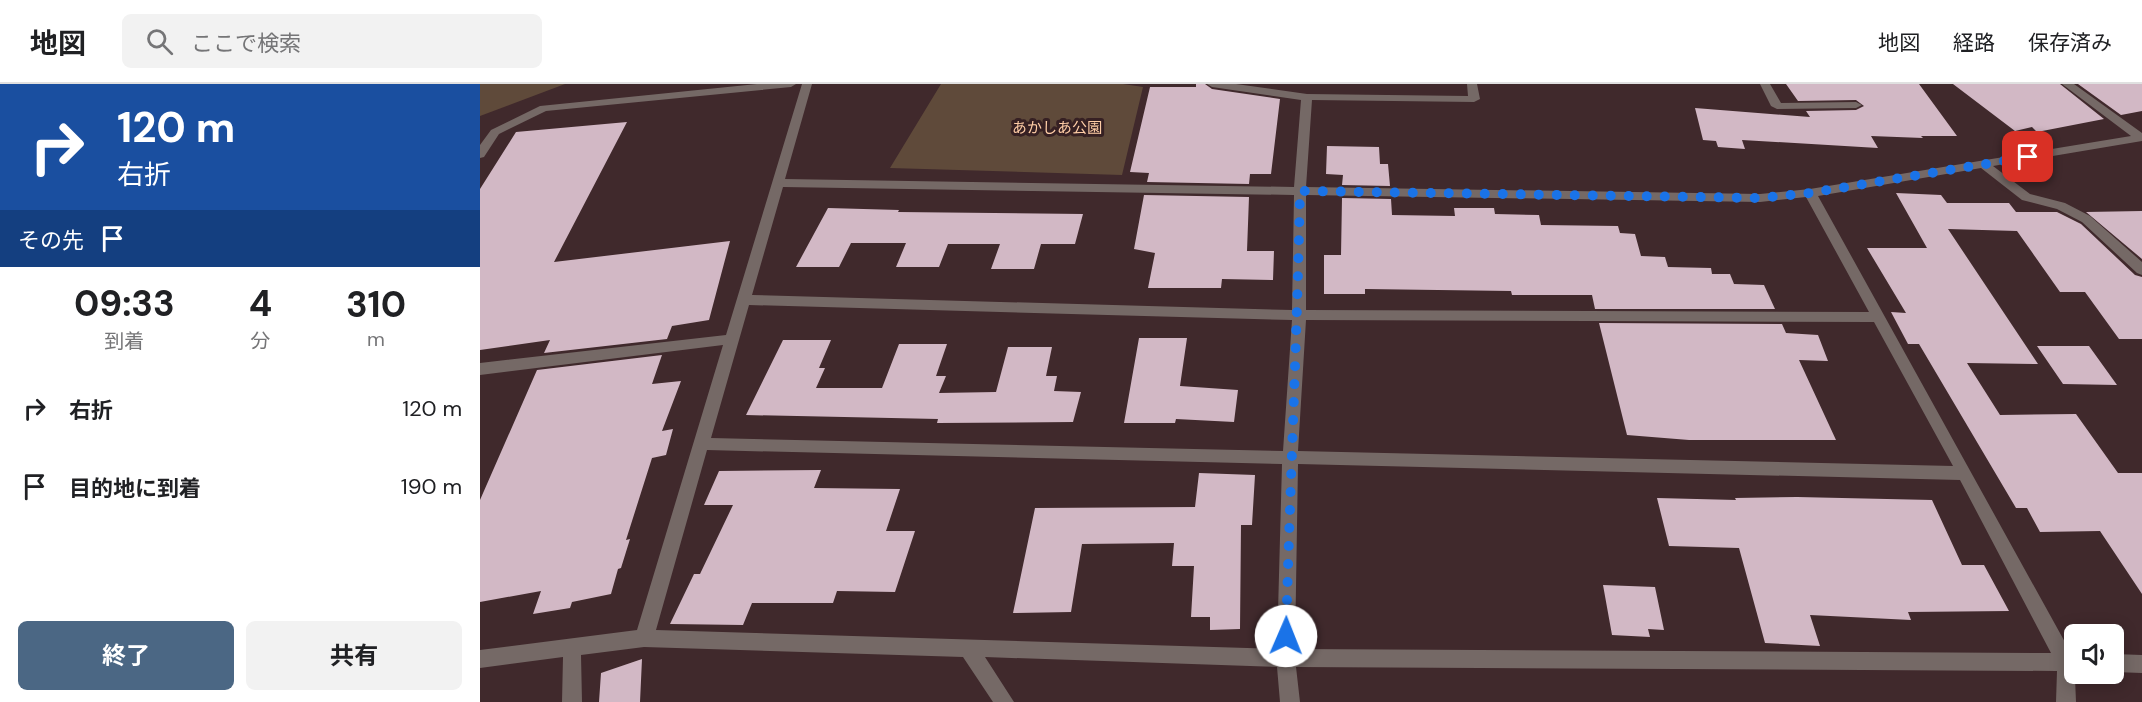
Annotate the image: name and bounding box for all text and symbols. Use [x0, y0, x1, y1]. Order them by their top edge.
search box [122, 14, 542, 68]
text: 地図 [30, 25, 86, 62]
icon: search [143, 25, 176, 58]
text: ここで検索 [191, 29, 301, 58]
text: 地図 [1878, 29, 1920, 57]
text: 経路 [1953, 29, 1995, 57]
text: 保存済み [2028, 29, 2112, 57]
text: 120 m [117, 100, 235, 155]
icon: right [18, 108, 96, 186]
park label: あかしあ公園 [1012, 118, 1102, 138]
pin [2002, 131, 2053, 182]
icon: arrive [2011, 140, 2044, 173]
text: 右折 [117, 157, 171, 192]
icon: arrive [96, 222, 129, 255]
text: その先 [18, 226, 84, 255]
text: 09:33 [74, 280, 175, 327]
text: 4 [249, 280, 272, 327]
text: 310 [346, 281, 406, 328]
text: m [367, 326, 385, 352]
text: 到着 [104, 328, 144, 354]
text: 分 [250, 328, 270, 354]
icon: right [18, 392, 51, 425]
text: 120 m [402, 394, 462, 423]
text: 右折 [69, 396, 113, 425]
icon: arrive [18, 470, 51, 503]
text: 190 m [401, 472, 462, 501]
text: 目的地に到着 [69, 474, 201, 503]
position arrow [1254, 604, 1318, 668]
button: 終了 [18, 621, 234, 690]
button: 共有 [246, 621, 462, 690]
map controls [2064, 624, 2124, 684]
button: sound [2064, 624, 2124, 684]

